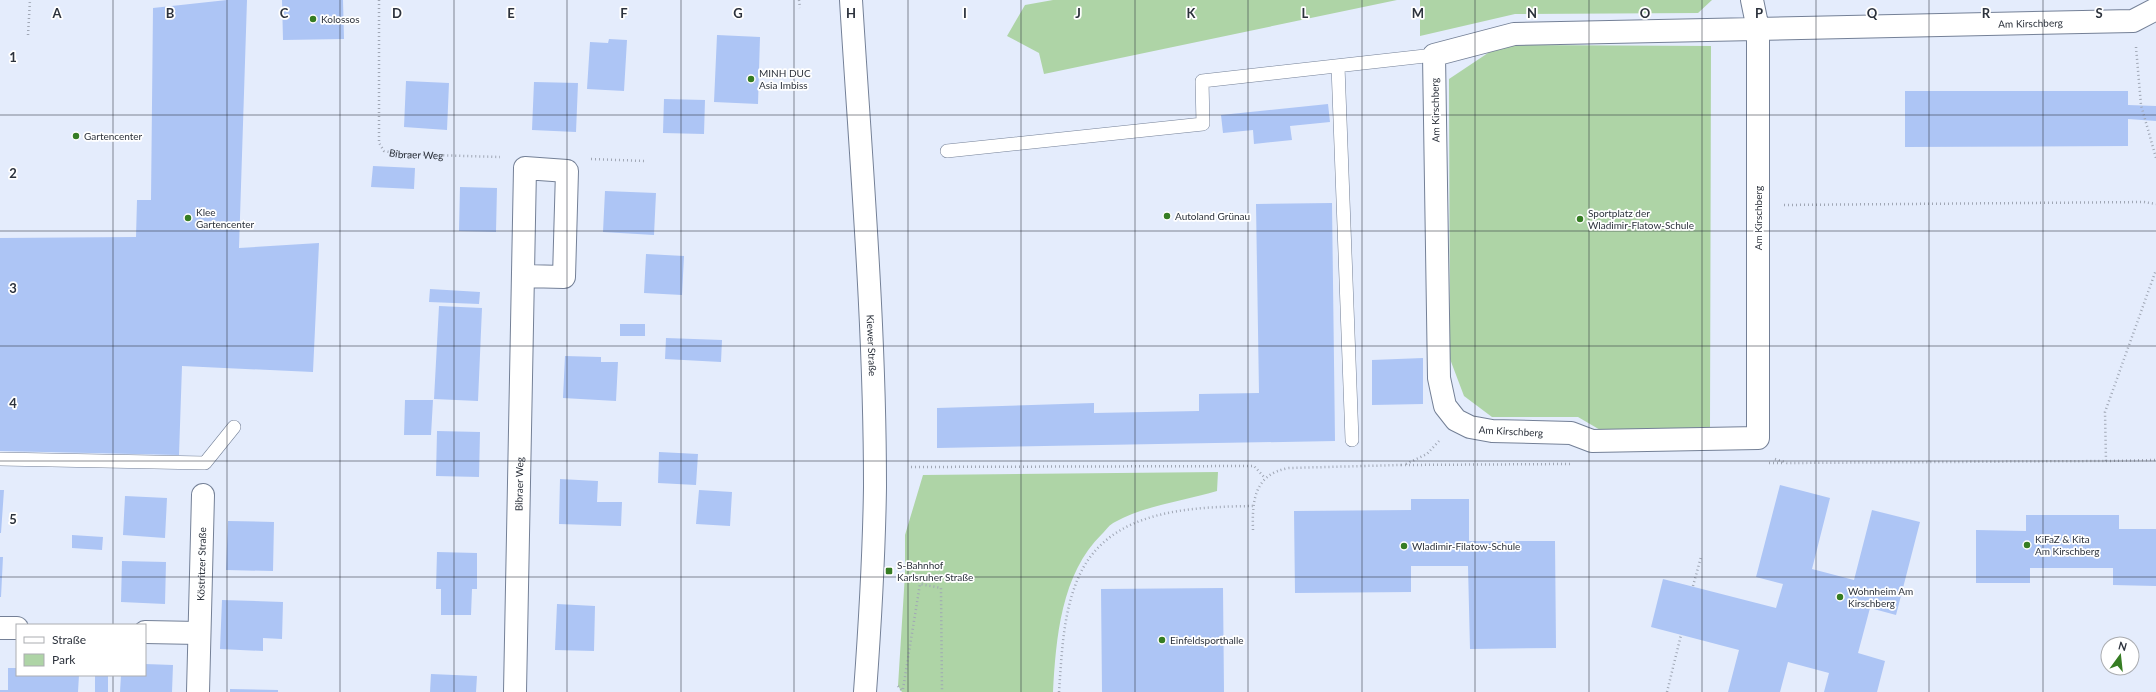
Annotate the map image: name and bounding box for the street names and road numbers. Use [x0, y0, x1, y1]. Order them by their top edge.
street label: Am Kirschberg [1998, 16, 2063, 30]
street label: Am Kirschberg [1428, 78, 1442, 142]
street label: Bibraer Weg [388, 146, 444, 161]
street label: Am Kirschberg [1752, 186, 1764, 250]
street label: Kiewer Straße [865, 314, 879, 376]
street label: Am Kirschberg [1478, 423, 1544, 439]
street label: Bibraer Weg [512, 457, 525, 511]
street label: Köstritzer Straße [194, 527, 208, 601]

